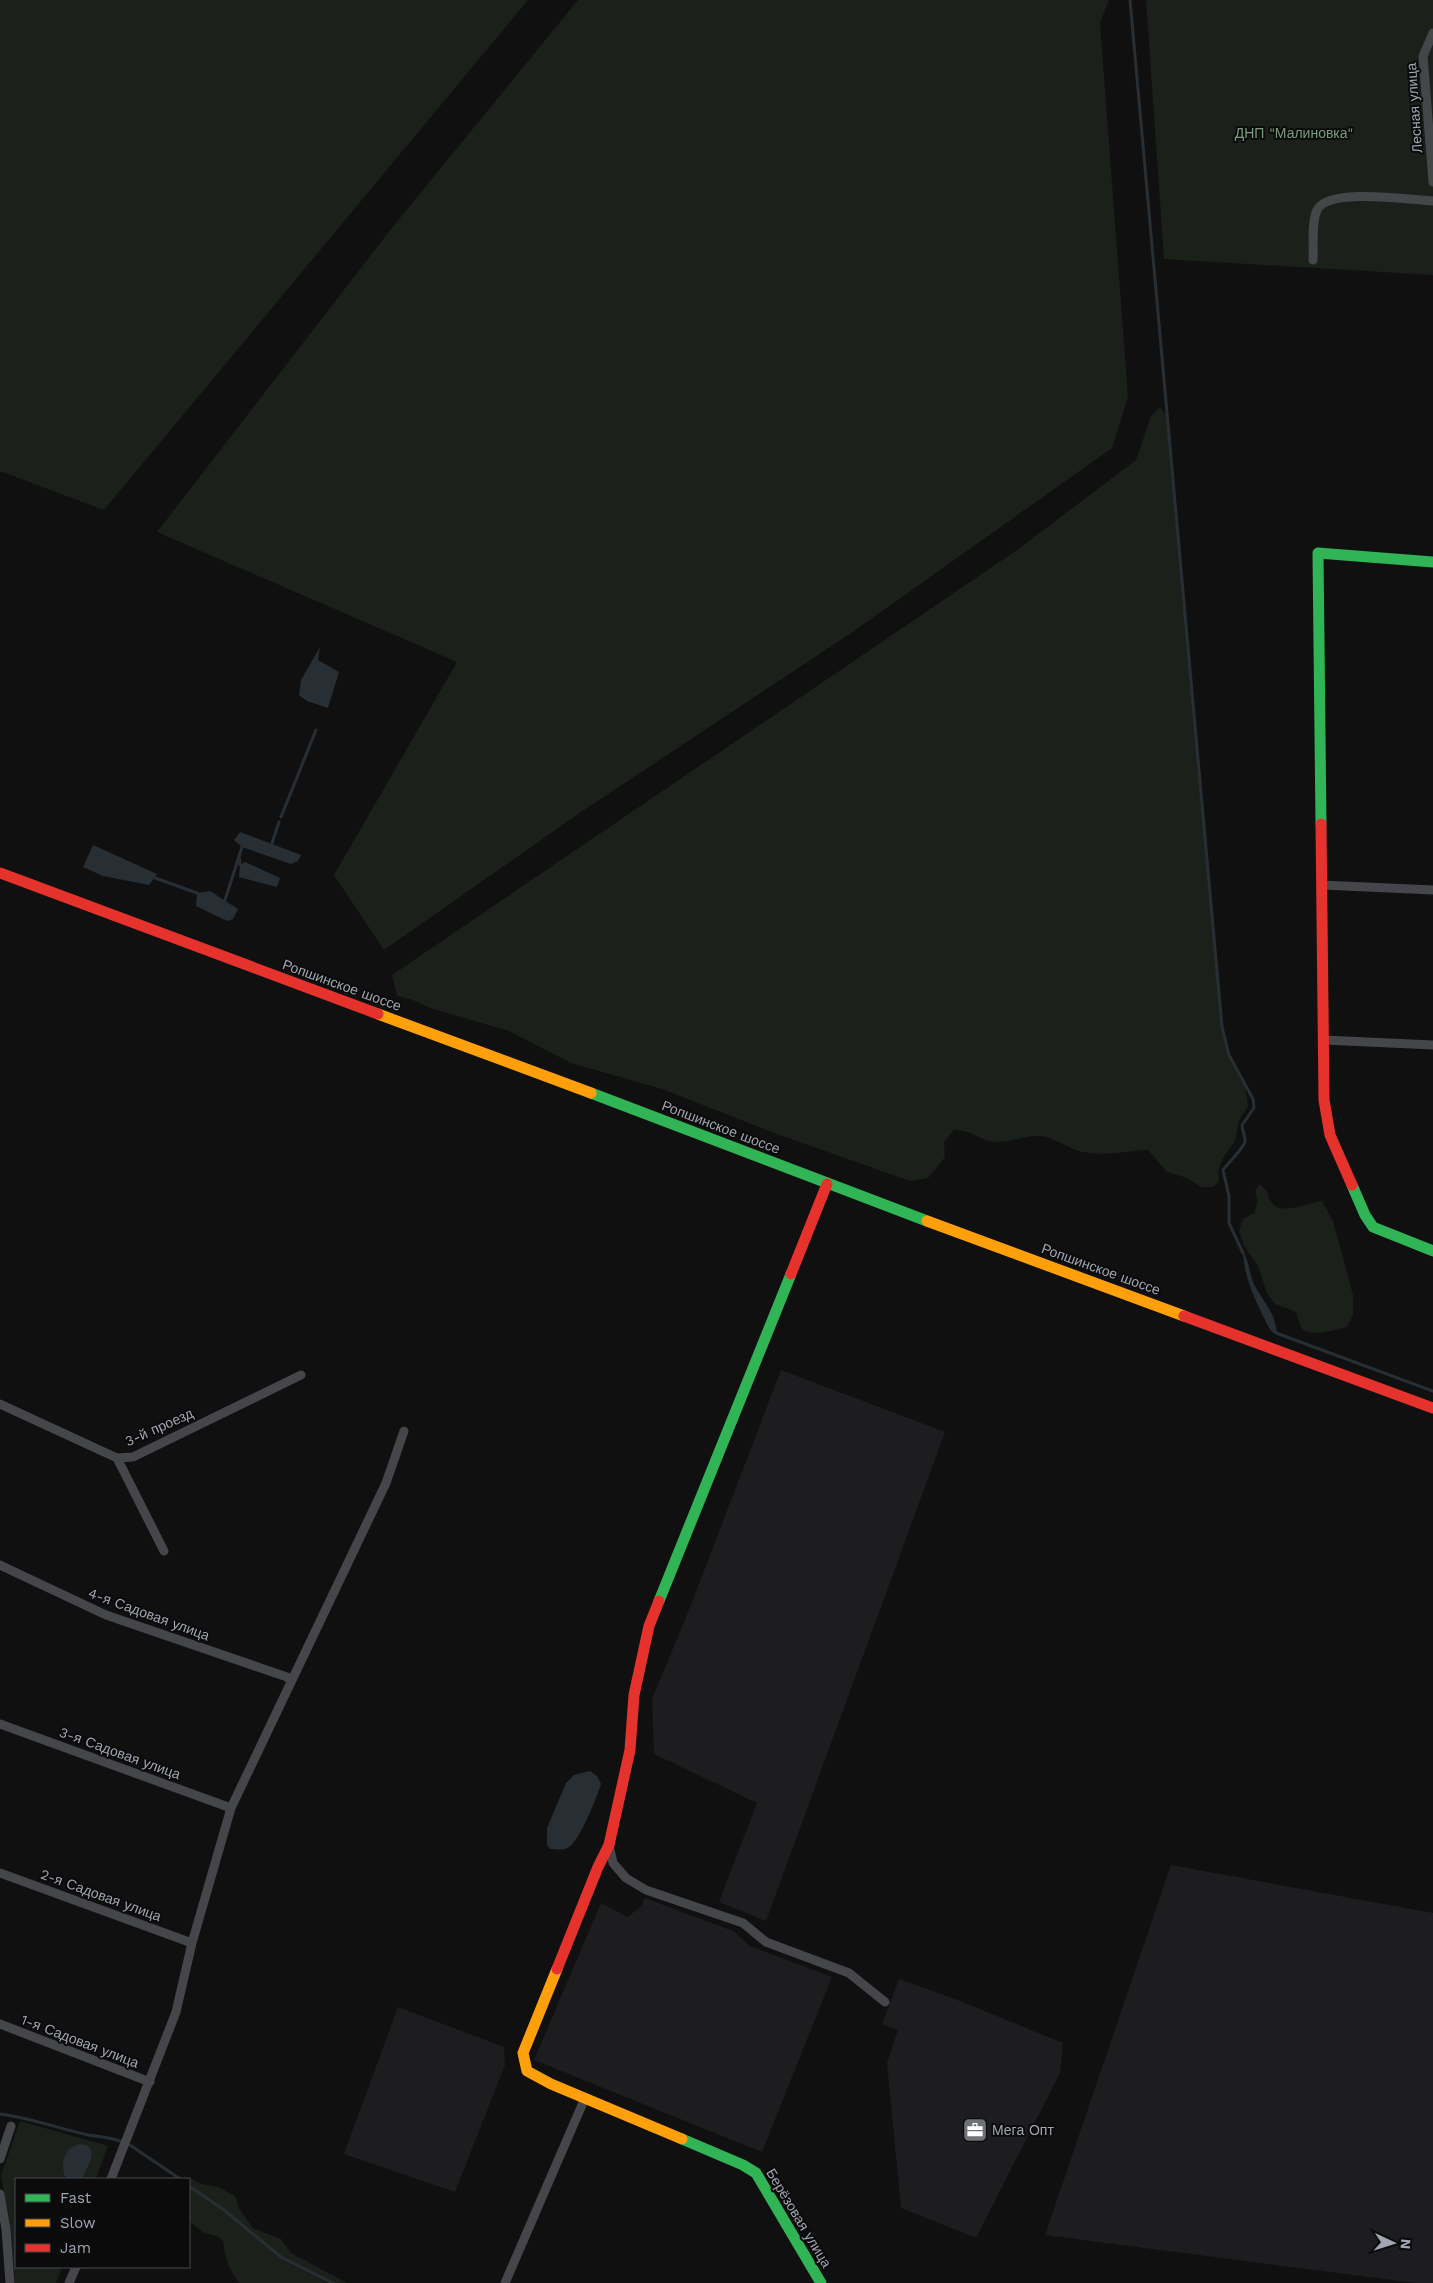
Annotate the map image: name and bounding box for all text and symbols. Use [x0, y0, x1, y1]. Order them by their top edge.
street label: Лесная улица [1403, 62, 1425, 154]
park label: ДНП "Малиновка" [1235, 125, 1353, 141]
street label: Ропшинское шоссе [280, 956, 404, 1014]
street label: Ропшинское шоссе [660, 1097, 783, 1157]
street label: Ропшинское шоссе [1039, 1240, 1163, 1298]
street label: 3-й проезд [122, 1405, 196, 1449]
street label: 4-я Садовая улица [86, 1585, 212, 1643]
street label: 3-я Садовая улица [57, 1724, 183, 1782]
street label: 2-я Садовая улица [38, 1866, 164, 1924]
street label: 1-я Садовая улица [19, 2011, 141, 2071]
office icon: Мега Опт [962, 2117, 988, 2143]
place label: Мега Опт [992, 2122, 1054, 2138]
street label: Берёзовая улица [763, 2166, 835, 2271]
legend [15, 2178, 190, 2268]
text: Fast [60, 2189, 92, 2207]
text: Slow [60, 2214, 96, 2232]
north arrow [1368, 2218, 1418, 2268]
text: N [1398, 2238, 1414, 2250]
text: Jam [60, 2239, 91, 2257]

